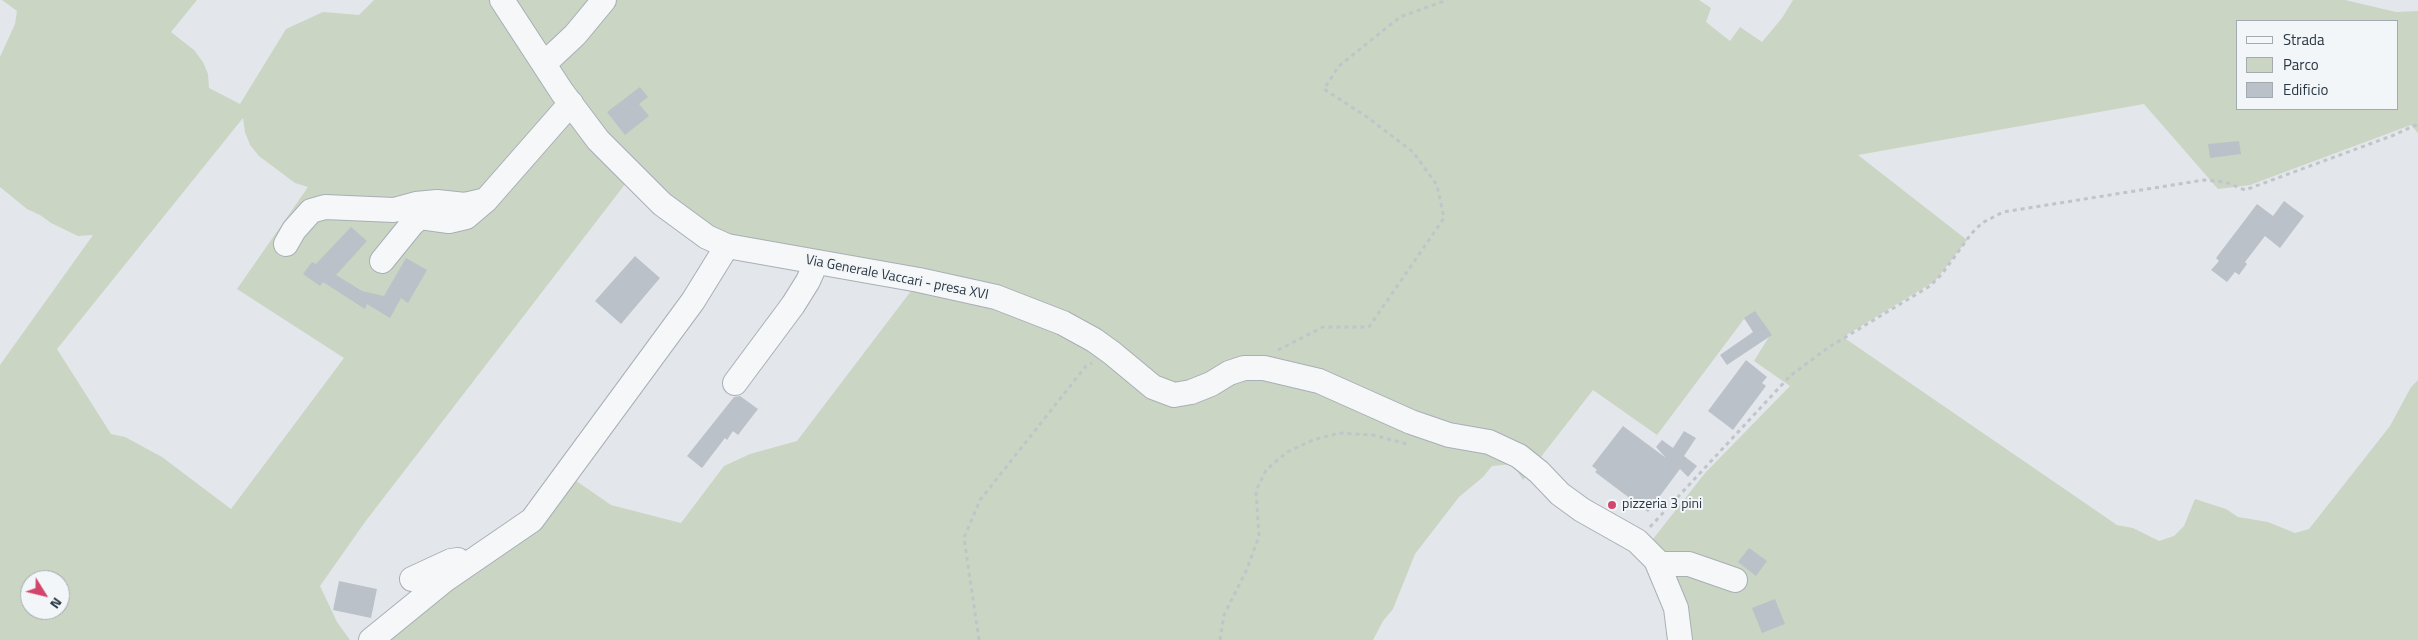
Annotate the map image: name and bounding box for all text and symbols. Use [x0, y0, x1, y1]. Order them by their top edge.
legend [2236, 20, 2398, 110]
text: Strada [2283, 28, 2324, 51]
text: Parco [2283, 53, 2319, 76]
text: Edificio [2283, 78, 2328, 101]
street label: Via Generale Vaccari - presa XVI [804, 252, 990, 304]
place label: pizzeria 3 pini [1622, 497, 1702, 513]
marker: pizzeria 3 pini [1606, 499, 1618, 511]
north arrow [20, 570, 70, 620]
text: N [45, 593, 68, 614]

